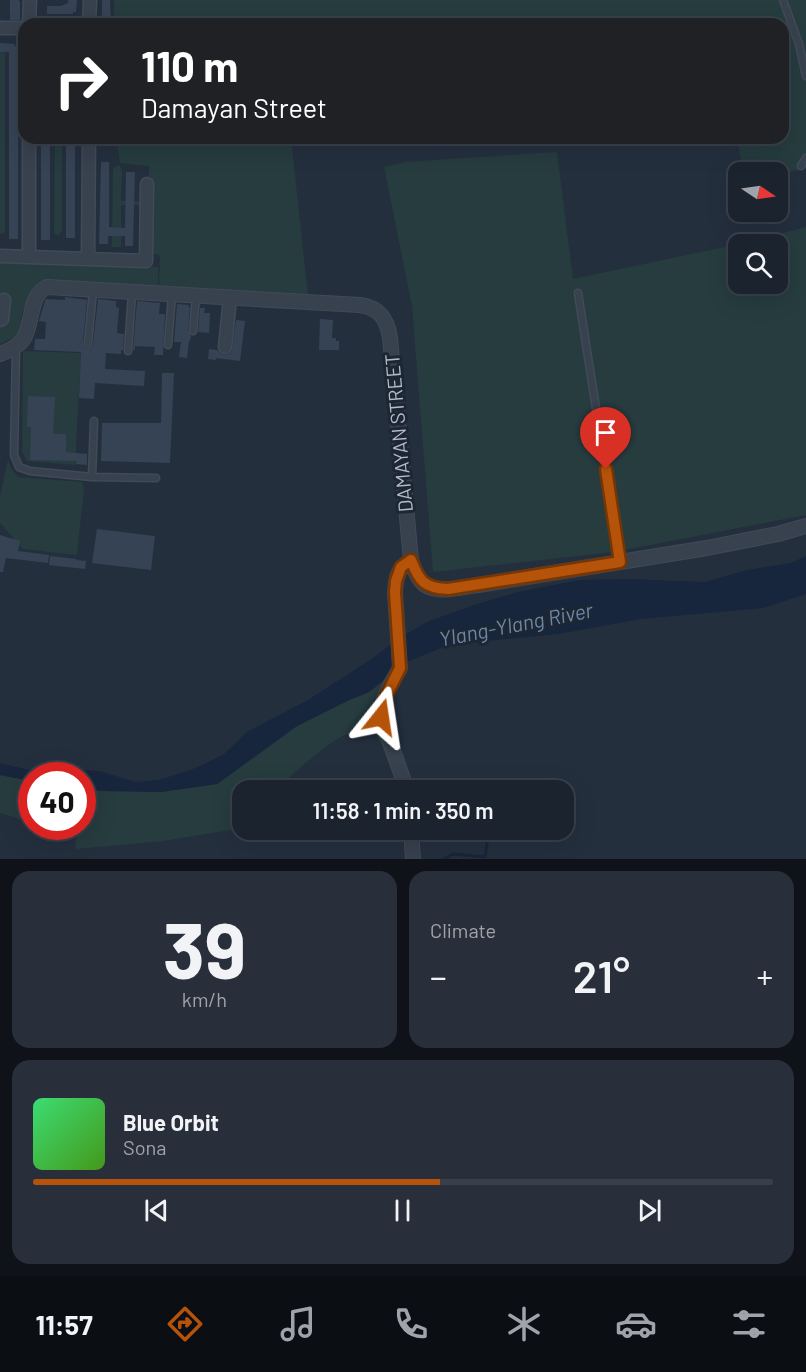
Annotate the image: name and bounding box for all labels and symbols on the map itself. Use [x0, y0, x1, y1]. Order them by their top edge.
north arrow [728, 162, 788, 222]
street label: DAMAYAN STREET [379, 353, 417, 513]
pin [580, 407, 631, 469]
water label: Ylang-Ylang River [437, 596, 595, 651]
position arrow [349, 685, 413, 749]
speed limit sign: 40 [18, 762, 96, 840]

